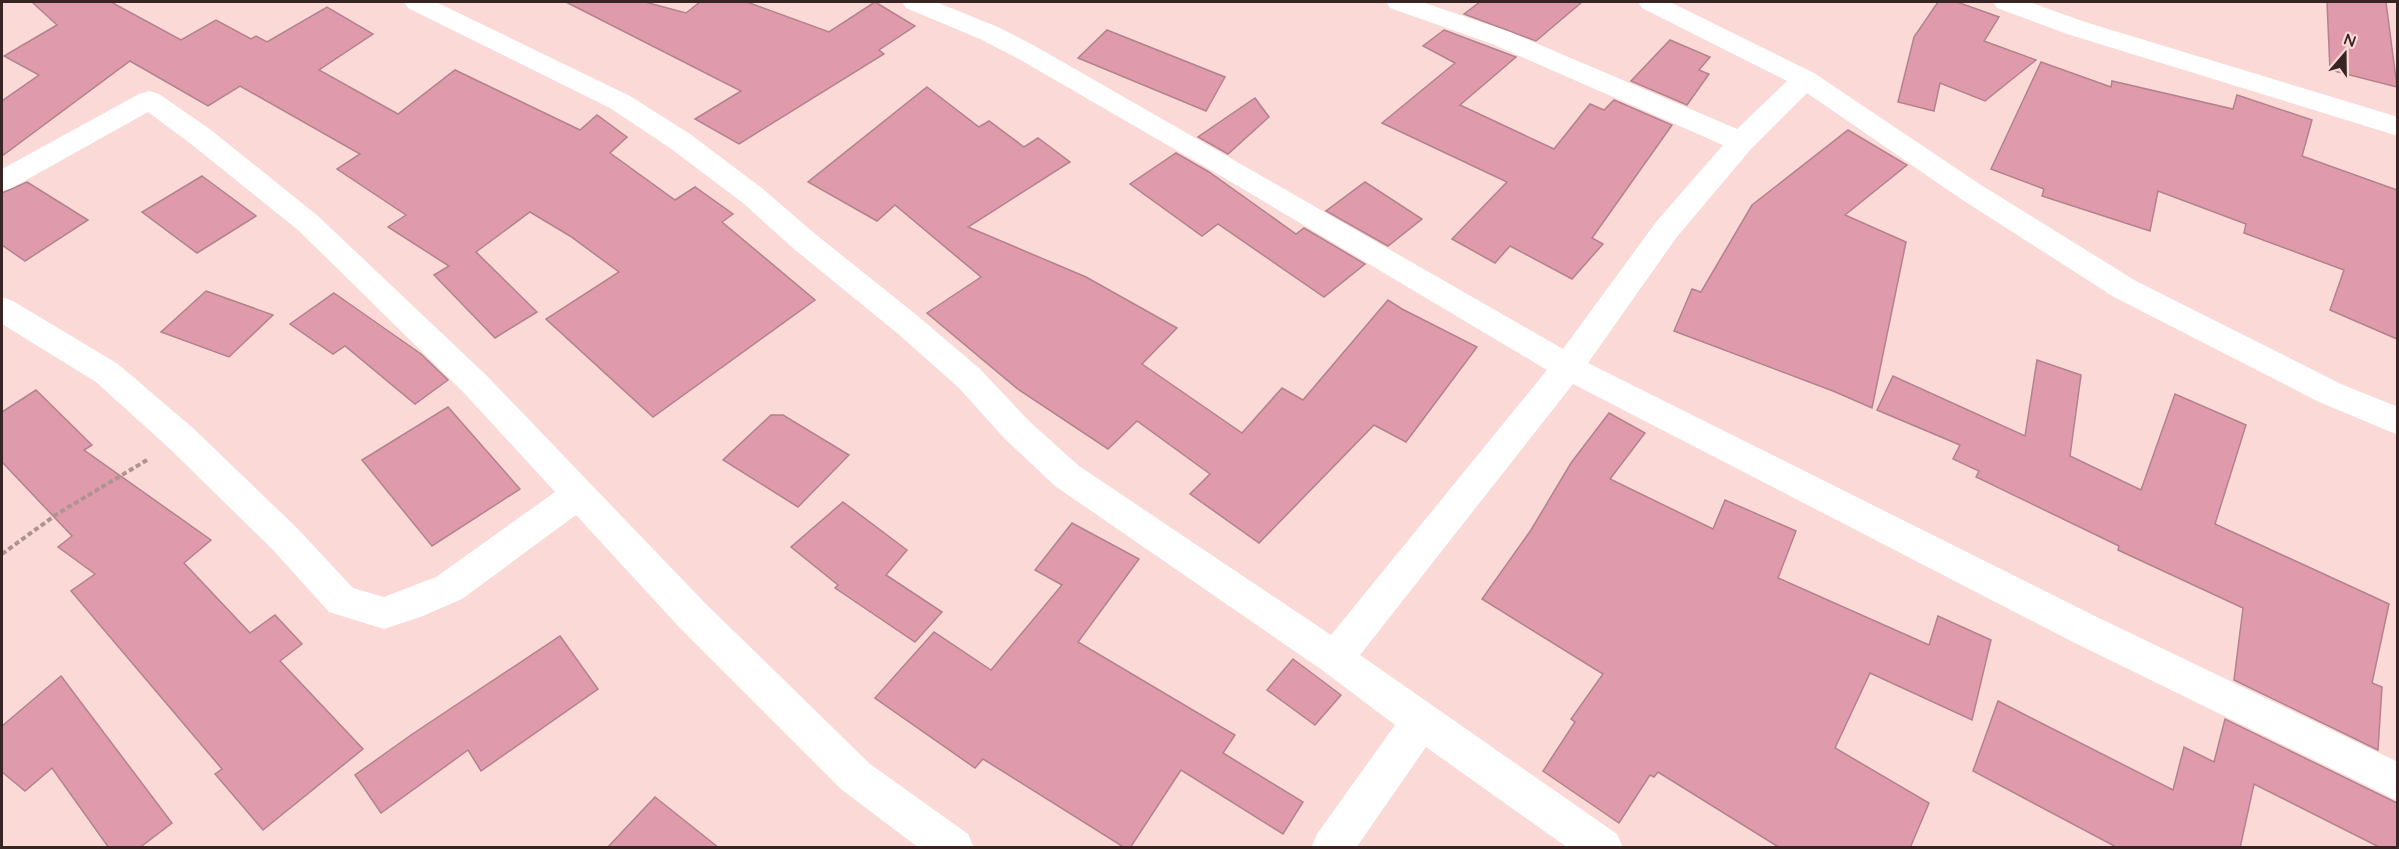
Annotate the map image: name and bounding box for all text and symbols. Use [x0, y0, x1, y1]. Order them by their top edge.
north arrow [2315, 24, 2375, 84]
text: N [2341, 28, 2359, 51]

